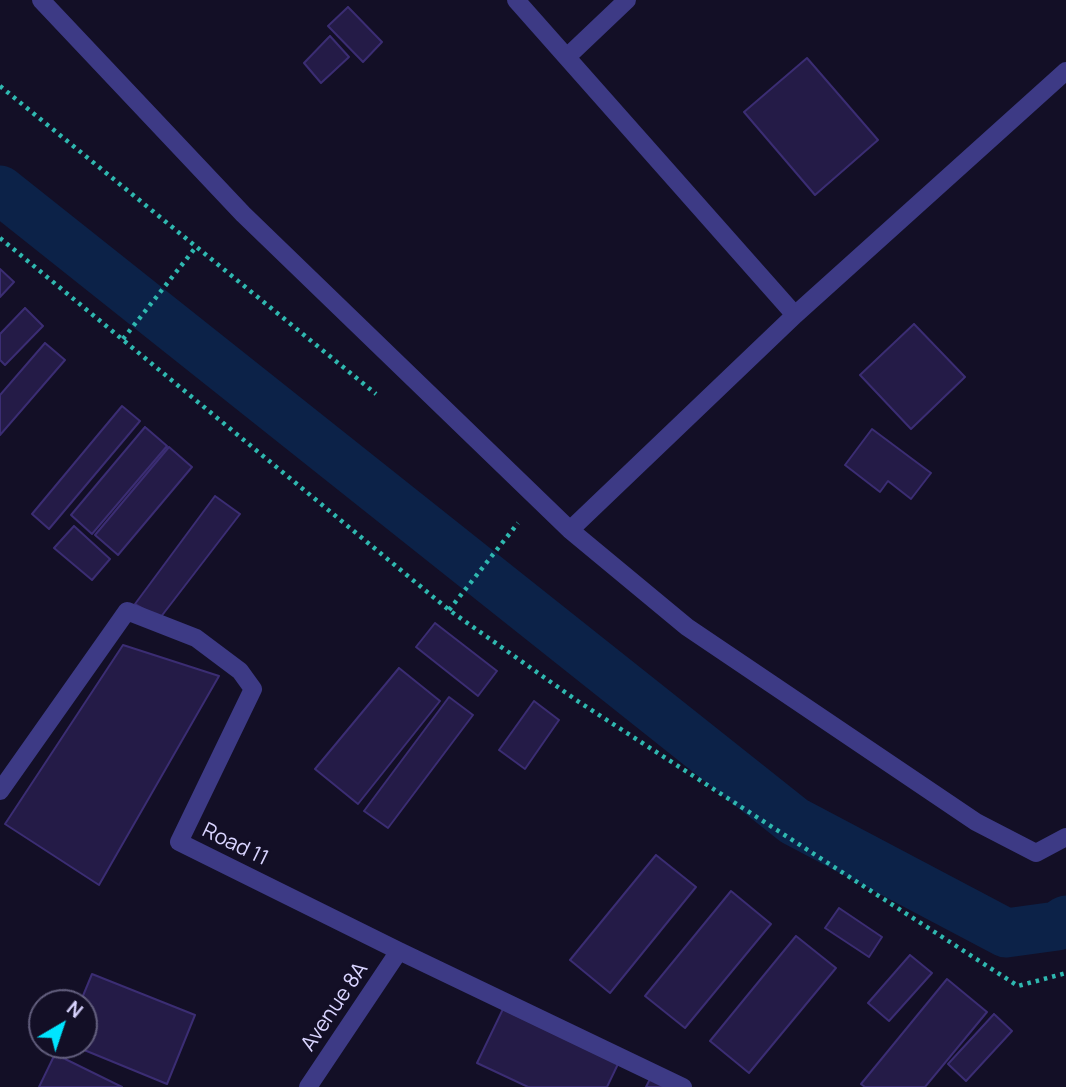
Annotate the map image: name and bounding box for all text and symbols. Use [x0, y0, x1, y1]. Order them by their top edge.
street label: Road 11 [198, 818, 272, 872]
street label: Avenue 8A [296, 958, 374, 1056]
north arrow [28, 989, 98, 1059]
text: N [61, 995, 88, 1024]

